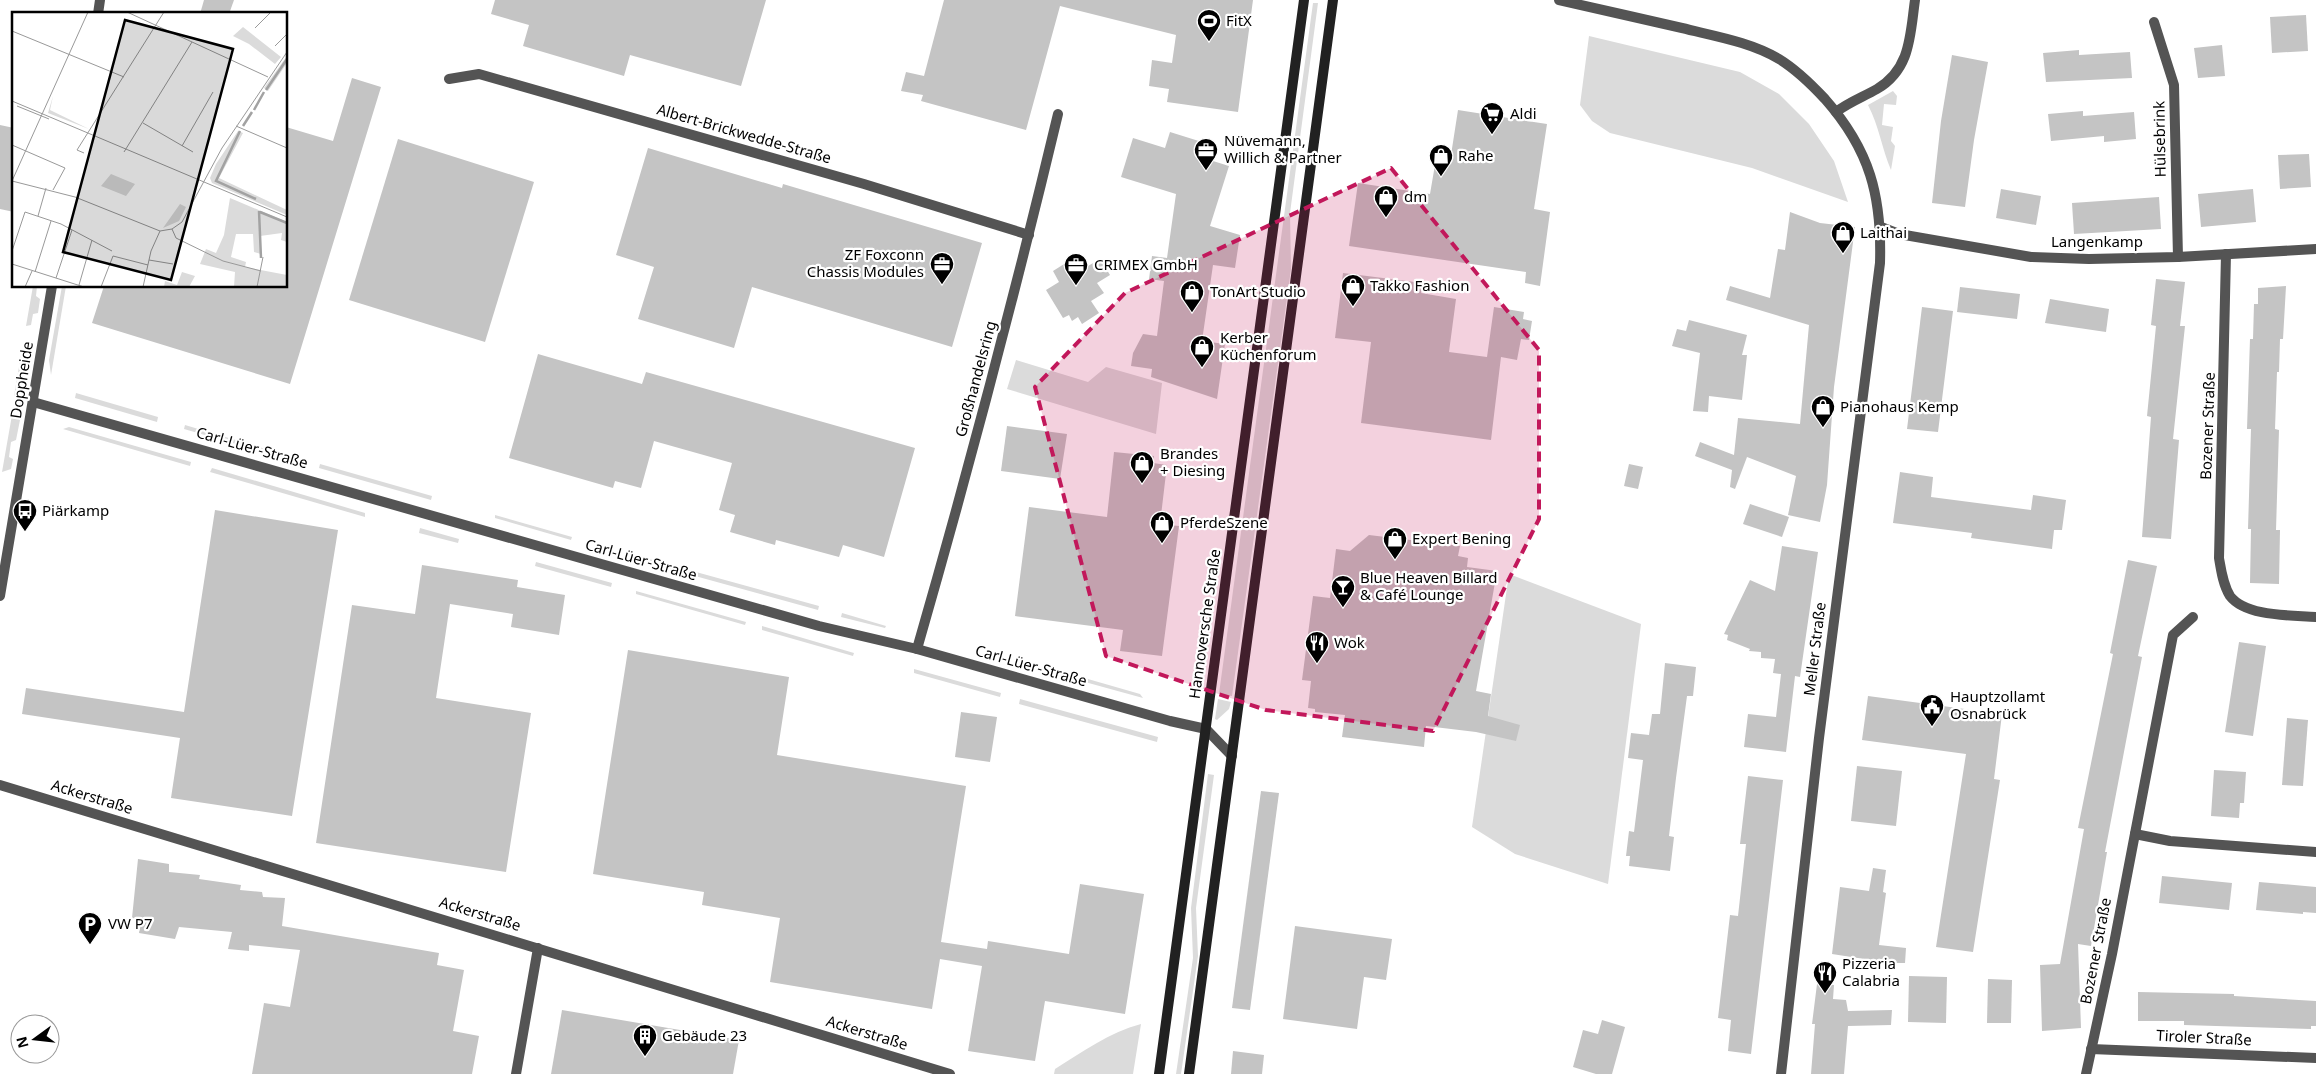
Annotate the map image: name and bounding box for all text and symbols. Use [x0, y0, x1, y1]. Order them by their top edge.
sports icon: FitX [1196, 8, 1222, 42]
place label: FitX [1226, 10, 1252, 30]
inset map [12, 12, 288, 288]
street label: Albert-Brickwedde-Straße [655, 99, 834, 168]
supermarket icon: Aldi [1479, 101, 1505, 135]
street label: Hülsebrink [2148, 101, 2170, 177]
place label: Aldi [1510, 103, 1537, 123]
place label: Nüvemann, Willich & Partner [1224, 130, 1342, 167]
office icon: Nüvemann, Willich & Partner [1193, 137, 1219, 171]
shop icon: Rahe [1428, 143, 1454, 177]
place label: Rahe [1458, 145, 1493, 165]
shop icon: dm [1373, 184, 1399, 218]
place label: dm [1404, 186, 1427, 206]
shop icon: Laithai [1830, 220, 1856, 254]
place label: Laithai [1860, 222, 1907, 242]
street label: Langenkamp [2051, 231, 2143, 251]
place label: ZF Foxconn Chassis Modules [807, 244, 924, 281]
office icon: ZF Foxconn Chassis Modules [929, 251, 955, 285]
office icon: CRIMEX GmbH [1063, 252, 1089, 286]
place label: CRIMEX GmbH [1094, 254, 1198, 274]
shop icon: Takko Fashion [1340, 273, 1366, 307]
place label: Takko Fashion [1370, 275, 1469, 295]
shop icon: TonArt Studio [1179, 279, 1205, 313]
place label: TonArt Studio [1210, 281, 1306, 301]
street label: Großhandelsring [950, 318, 1000, 439]
place label: Kerber Küchenforum [1220, 327, 1316, 364]
shop icon: Kerber Küchenforum [1189, 334, 1215, 368]
street label: Doppheide [5, 340, 37, 420]
street label: Bozener Straße [2195, 372, 2219, 480]
shop icon: Pianohaus Kemp [1810, 394, 1836, 428]
place label: Pianohaus Kemp [1840, 396, 1959, 416]
street label: Carl-Lüer-Straße [194, 422, 310, 473]
place label: Brandes + Diesing [1160, 443, 1225, 480]
shop icon: Brandes + Diesing [1129, 450, 1155, 484]
bus stop icon: Piärkamp [12, 498, 38, 532]
place label: Piärkamp [42, 500, 109, 520]
shop icon: PferdeSzene [1149, 510, 1175, 544]
place label: PferdeSzene [1180, 512, 1268, 532]
shop icon: Expert Bening [1382, 526, 1408, 560]
place label: Expert Bening [1412, 528, 1511, 548]
street label: Carl-Lüer-Straße [583, 534, 699, 585]
street label: Hannoversche Straße [1184, 548, 1224, 700]
place label: Blue Heaven Billard & Café Lounge [1360, 567, 1497, 604]
bar icon: Blue Heaven Billard & Café Lounge [1330, 574, 1356, 608]
street label: Meller Straße [1798, 601, 1830, 697]
restaurant icon: Wok [1304, 630, 1330, 664]
place label: Wok [1334, 632, 1365, 652]
street label: Carl-Lüer-Straße [973, 640, 1089, 691]
place label: Hauptzollamt Osnabrück [1950, 686, 2046, 723]
public building icon: Hauptzollamt Osnabrück [1919, 693, 1945, 727]
street label: Ackerstraße [49, 774, 136, 818]
street label: Ackerstraße [437, 891, 524, 935]
street label: Bozener Straße [2075, 896, 2115, 1006]
parking icon: VW P7 [77, 911, 103, 945]
place label: VW P7 [108, 913, 153, 933]
place label: Pizzeria Calabria [1842, 953, 1900, 990]
restaurant icon: Pizzeria Calabria [1812, 960, 1838, 994]
street label: Ackerstraße [824, 1010, 911, 1054]
north arrow [10, 1014, 60, 1064]
building icon: Gebäude 23 [632, 1023, 658, 1057]
place label: Gebäude 23 [662, 1025, 747, 1045]
street label: Tiroler Straße [2156, 1025, 2252, 1049]
text: N [11, 1035, 33, 1050]

